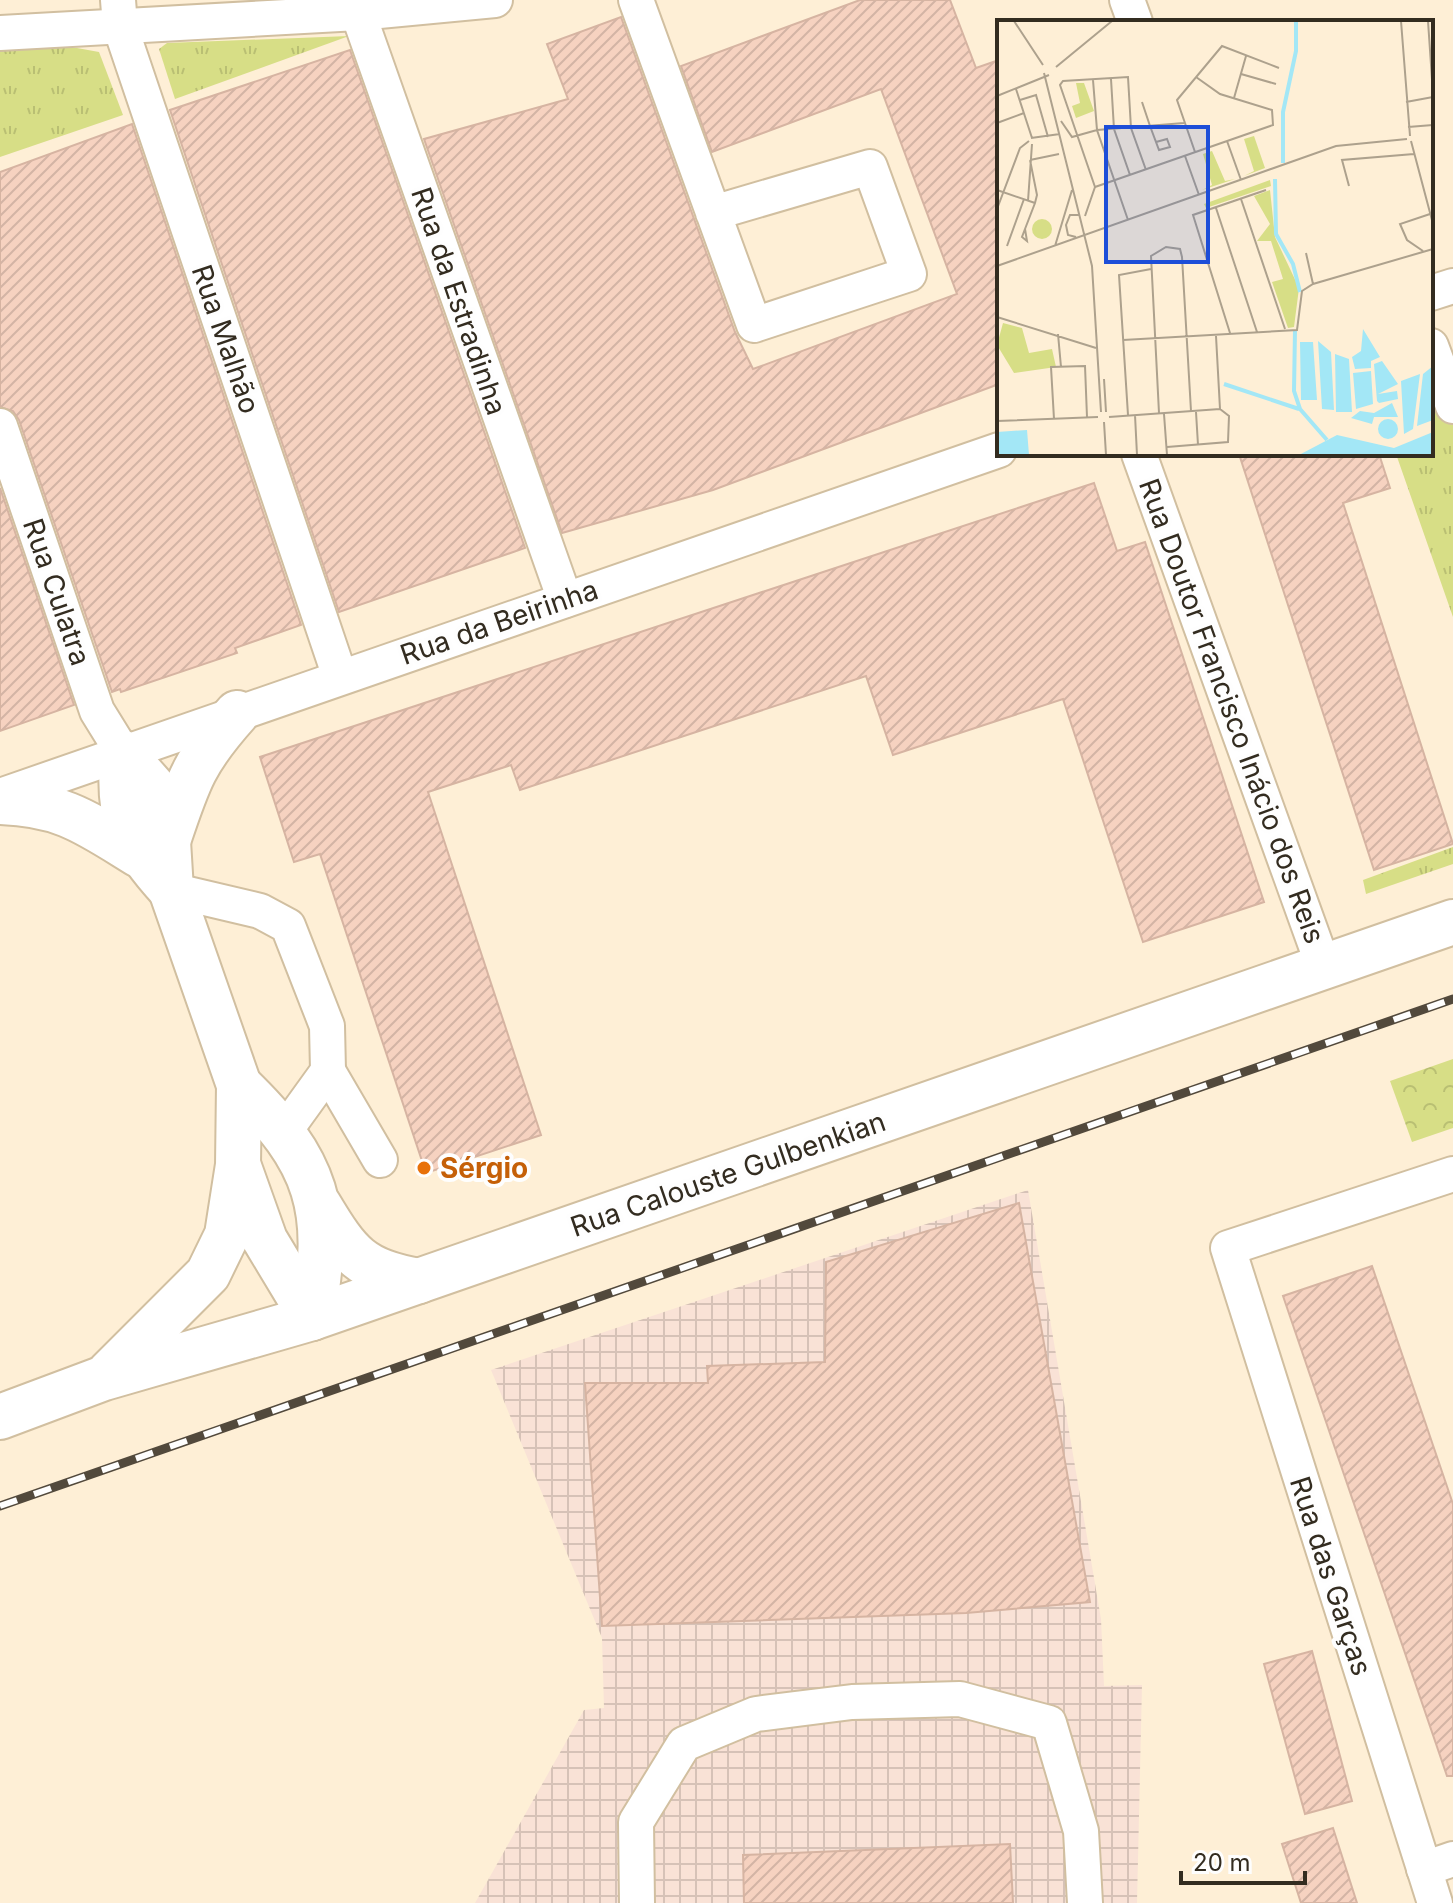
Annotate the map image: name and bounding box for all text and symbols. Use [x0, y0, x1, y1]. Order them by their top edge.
inset map [997, 20, 1433, 456]
street label: Rua da Estradinha [404, 183, 514, 419]
street label: Rua Malhão [185, 260, 267, 418]
street label: Rua Doutor Francisco Inácio dos Reis [1132, 474, 1332, 948]
street label: Rua Culatra [16, 514, 98, 670]
street label: Rua da Beirinha [396, 572, 602, 672]
street label: Rua Calouste Gulbenkian [566, 1104, 890, 1244]
place label: Sérgio [440, 1151, 528, 1185]
marker: Sérgio [415, 1159, 433, 1177]
street label: Rua das Garças [1283, 1472, 1379, 1680]
scale bar [1181, 1835, 1305, 1885]
text: 20 m [1193, 1848, 1251, 1877]

